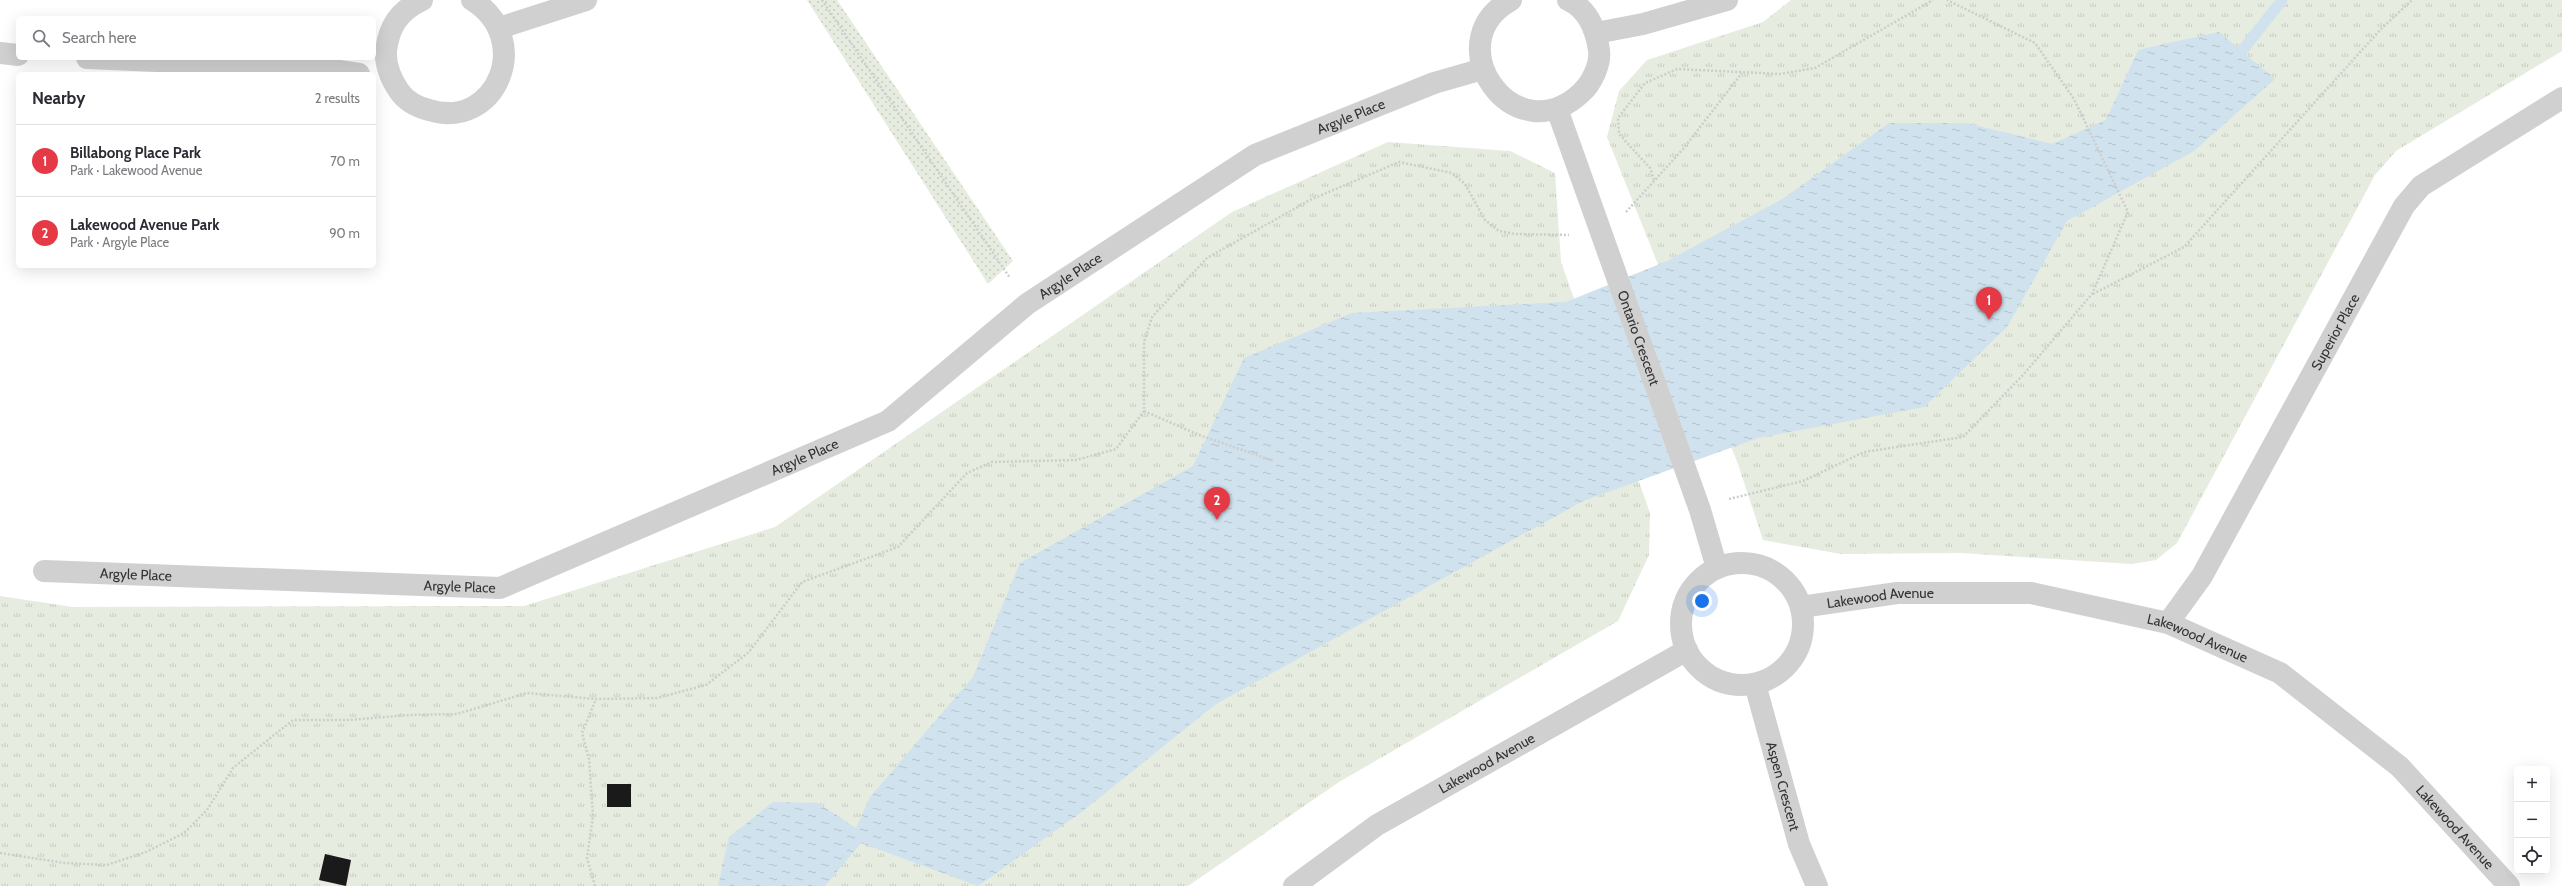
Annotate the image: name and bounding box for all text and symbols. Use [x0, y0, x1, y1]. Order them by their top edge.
search box [16, 16, 376, 60]
icon: search [30, 27, 52, 49]
text: Search here [62, 29, 137, 47]
text: Nearby [32, 88, 85, 108]
text: 2 results [315, 90, 360, 106]
street label: Argyle Place [1314, 95, 1388, 138]
text: Billabong Place Park [70, 144, 201, 162]
text: 1 [43, 153, 47, 169]
text: 70 m [330, 153, 360, 169]
text: Park · Lakewood Avenue [70, 162, 202, 178]
text: Lakewood Avenue Park [70, 216, 219, 234]
text: 2 [42, 225, 48, 241]
text: 90 m [329, 225, 360, 241]
text: Park · Argyle Place [70, 234, 169, 250]
street label: Argyle Place [1035, 249, 1105, 303]
pin: 1 [1976, 287, 2002, 320]
street label: Ontario Crescent [1613, 288, 1664, 388]
street label: Superior Place [2307, 291, 2363, 373]
street label: Argyle Place [768, 434, 841, 479]
pin: 2 [1204, 487, 1230, 520]
street label: Argyle Place [100, 564, 172, 585]
street label: Argyle Place [423, 576, 496, 597]
street label: Lakewood Avenue [1826, 584, 1934, 612]
your location [1692, 591, 1712, 611]
street label: Lakewood Avenue [2145, 610, 2251, 667]
street label: Lakewood Avenue [1435, 729, 1538, 797]
street label: Aspen Crescent [1762, 739, 1804, 833]
map controls [2514, 766, 2550, 874]
button: + [2514, 766, 2550, 802]
street label: Lakewood Avenue [2412, 781, 2498, 873]
button: − [2514, 802, 2550, 838]
button: locate [2514, 838, 2550, 874]

